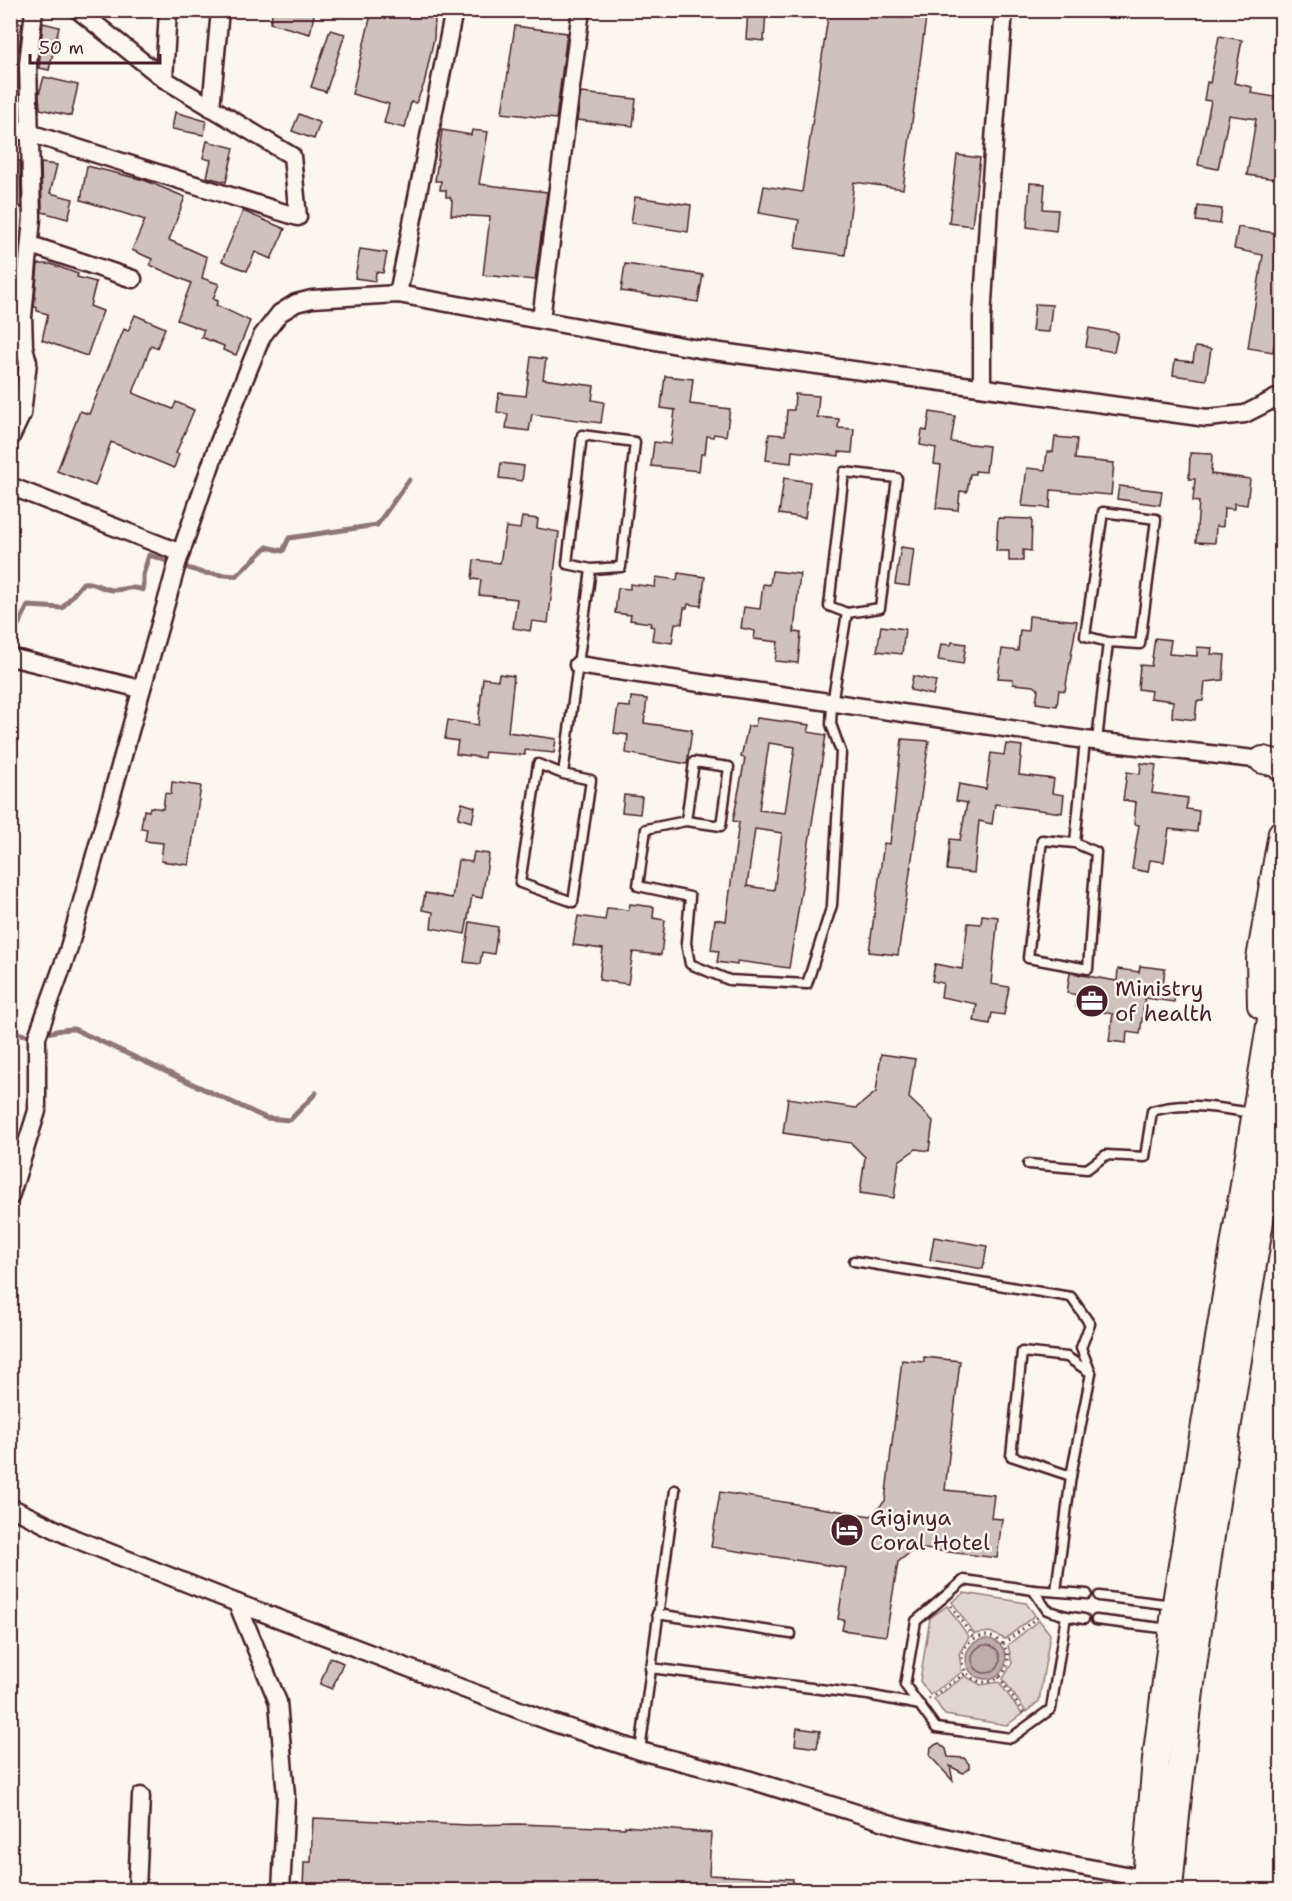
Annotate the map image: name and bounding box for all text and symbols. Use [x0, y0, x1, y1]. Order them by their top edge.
scale bar [30, 27, 160, 65]
text: 50 m [39, 36, 84, 60]
place label: Ministry of health [1115, 974, 1212, 1028]
office icon: Ministry of health [1074, 983, 1110, 1019]
place label: Giginya Coral Hotel [870, 1503, 990, 1557]
hotel icon: Giginya Coral Hotel [829, 1512, 865, 1548]

